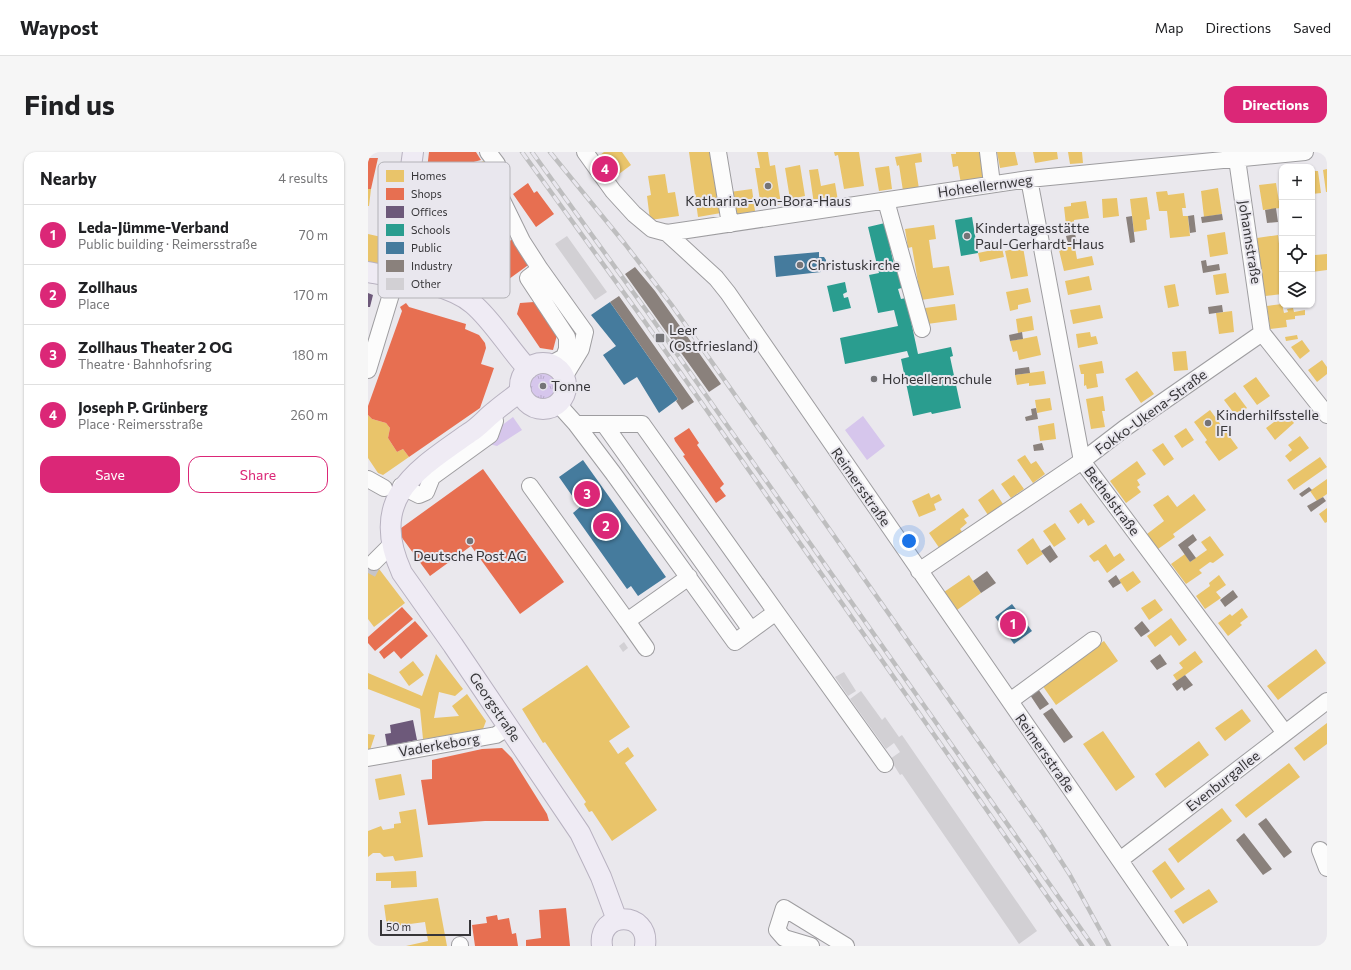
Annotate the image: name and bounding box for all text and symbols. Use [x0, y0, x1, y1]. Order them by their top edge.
text: Waypost [20, 16, 98, 39]
text: Map [1155, 19, 1184, 36]
text: Directions [1206, 19, 1271, 36]
text: Saved [1293, 19, 1331, 36]
button: Directions [1224, 86, 1327, 123]
text: Find us [24, 87, 115, 121]
pin: 4 [592, 154, 618, 184]
legend [378, 162, 510, 298]
map controls [1279, 164, 1315, 308]
button: + [1279, 164, 1315, 200]
text: Nearby [40, 168, 97, 189]
text: Homes [411, 169, 446, 182]
text: 4 results [278, 170, 328, 186]
street label: Hoheellernweg [936, 170, 1034, 201]
marker: Katharina-von-Bora-Haus [763, 181, 773, 191]
text: Shops [411, 187, 442, 200]
place label: Katharina-von-Bora-Haus [685, 192, 851, 209]
street label: Johannstraße [1235, 199, 1266, 285]
button: − [1279, 200, 1315, 236]
text: Offices [411, 205, 448, 218]
text: Leda-Jümme-Verband [78, 218, 229, 236]
place label: Kindertagesstätte Paul-Gerhardt-Haus [975, 219, 1104, 252]
text: Schools [411, 223, 450, 236]
text: 1 [50, 227, 56, 243]
text: 70 m [299, 227, 328, 243]
marker: Kindertagesstätte Paul-Gerhardt-Haus [962, 231, 972, 241]
text: Public building · Reimersstraße [78, 236, 257, 252]
button: locate [1279, 236, 1315, 272]
text: Public [411, 241, 442, 254]
place label: Christuskirche [808, 256, 900, 273]
text: Industry [411, 259, 453, 272]
marker: Christuskirche [795, 260, 805, 270]
button: layers [1279, 272, 1315, 308]
text: Other [411, 277, 442, 290]
text: Zollhaus [78, 278, 138, 296]
text: 2 [49, 287, 57, 303]
text: 170 m [293, 287, 328, 303]
text: Place [78, 296, 110, 312]
place label: Leer (Ostfriesland) [669, 321, 758, 354]
marker: Leer (Ostfriesland) [654, 332, 666, 344]
text: Zollhaus Theater 2 OG [78, 338, 232, 356]
text: 3 [49, 347, 57, 363]
text: 180 m [292, 347, 328, 363]
text: Theatre · Bahnhofsring [78, 356, 212, 372]
street label: Fokko-Ukena-Straße [1092, 365, 1210, 458]
place label: Hoheellernschule [882, 370, 992, 387]
marker: Hoheellernschule [869, 374, 879, 384]
place label: Tonne [551, 377, 591, 394]
marker: Tonne [538, 381, 548, 391]
text: Joseph P. Grünberg [78, 398, 208, 416]
place label: Kinderhilfsstelle IFI [1216, 406, 1319, 439]
text: 4 [49, 407, 57, 423]
text: 260 m [291, 407, 328, 423]
text: Place · Reimersstraße [78, 416, 203, 432]
marker: Kinderhilfsstelle IFI [1203, 418, 1213, 428]
street label: Reimersstraße [828, 444, 895, 529]
button: Save [40, 456, 180, 493]
button: Share [188, 456, 328, 493]
street label: Bethelstraße [1081, 463, 1144, 538]
pin: 3 [574, 479, 600, 509]
pin: 2 [593, 511, 619, 541]
your location [899, 531, 919, 551]
marker: Deutsche Post AG [465, 536, 475, 546]
place label: Deutsche Post AG [413, 547, 527, 564]
pin: 1 [1000, 609, 1026, 639]
street label: Georgstraße [466, 669, 525, 745]
street label: Reimersstraße [1012, 710, 1079, 795]
street label: Vaderkeborg [397, 729, 481, 760]
street label: Evenburgallee [1182, 747, 1263, 815]
scale bar [380, 918, 471, 937]
text: 50 m [386, 920, 411, 933]

